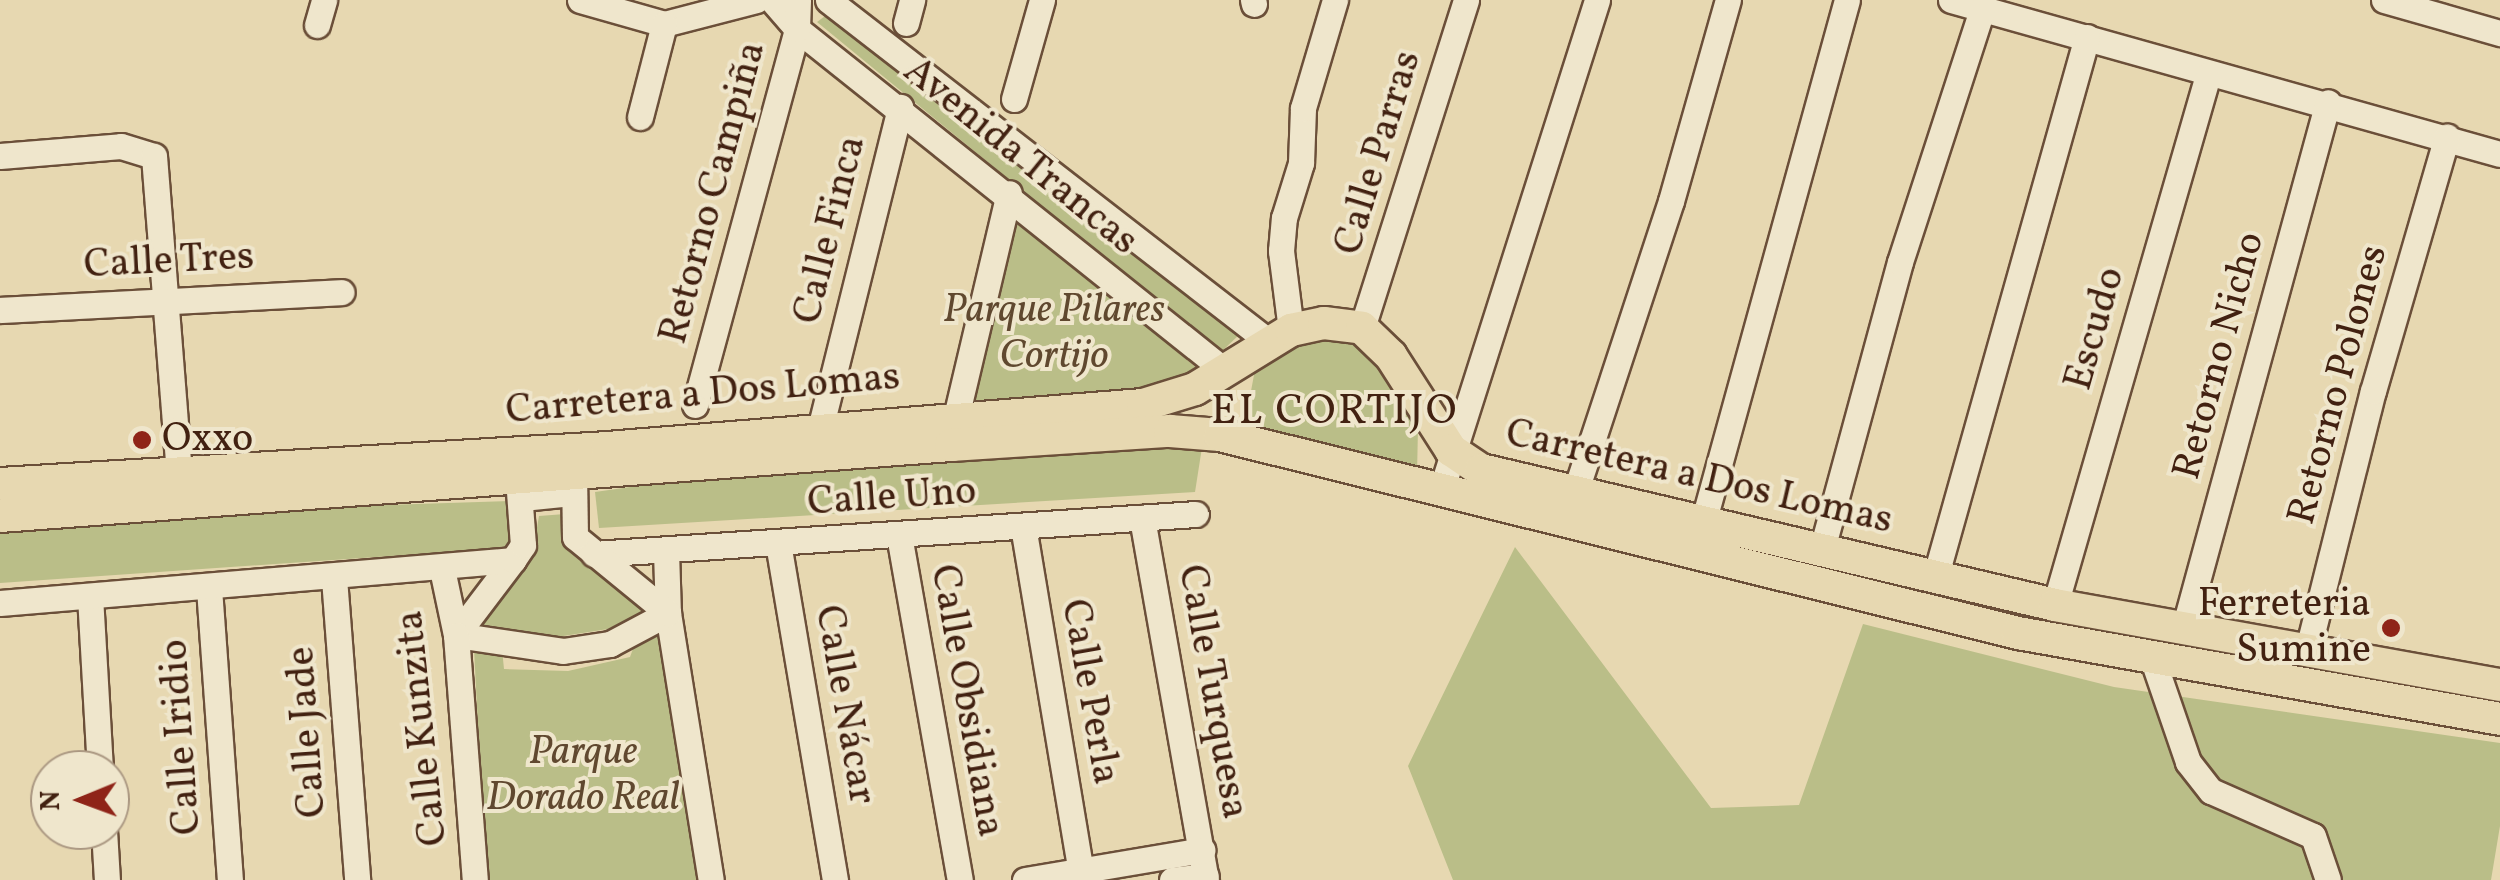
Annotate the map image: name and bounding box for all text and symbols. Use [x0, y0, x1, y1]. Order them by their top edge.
street label: Retorno Campiña [651, 37, 777, 349]
street label: Calle Parras [1325, 45, 1433, 261]
street label: Avenida Trancas [893, 47, 1147, 267]
street label: Calle Finca [785, 131, 877, 329]
street label: Retorno Nicho [2164, 227, 2276, 485]
street label: Calle Tres [82, 234, 256, 290]
street label: Retorno Polones [2279, 240, 2399, 530]
street label: Escudo [2056, 262, 2136, 396]
park label: Parque Pilares Cortijo [943, 287, 1165, 381]
street label: Carretera a Dos Lomas [504, 354, 902, 436]
district label: EL CORTIJO [1211, 388, 1459, 438]
street label: Carretera a Dos Lomas [1501, 410, 1897, 546]
place label: Oxxo [162, 416, 253, 464]
marker: Oxxo [131, 429, 153, 451]
street label: Calle Uno [806, 468, 978, 528]
street label: Calle Obsidiana [918, 561, 1014, 841]
street label: Calle Turquesa [1166, 561, 1258, 823]
place label: Ferreteria Sumine [2198, 581, 2371, 675]
street label: Calle Perla [1049, 596, 1129, 788]
street label: Calle Nácar [803, 602, 885, 808]
street label: Calle Kunzita [387, 608, 459, 848]
marker: Ferreteria Sumine [2380, 617, 2402, 639]
street label: Calle Iridio [151, 638, 213, 836]
street label: Calle Jade [278, 645, 338, 819]
park label: Parque Dorado Real [486, 729, 680, 823]
north arrow [30, 750, 130, 850]
text: N [32, 790, 71, 811]

